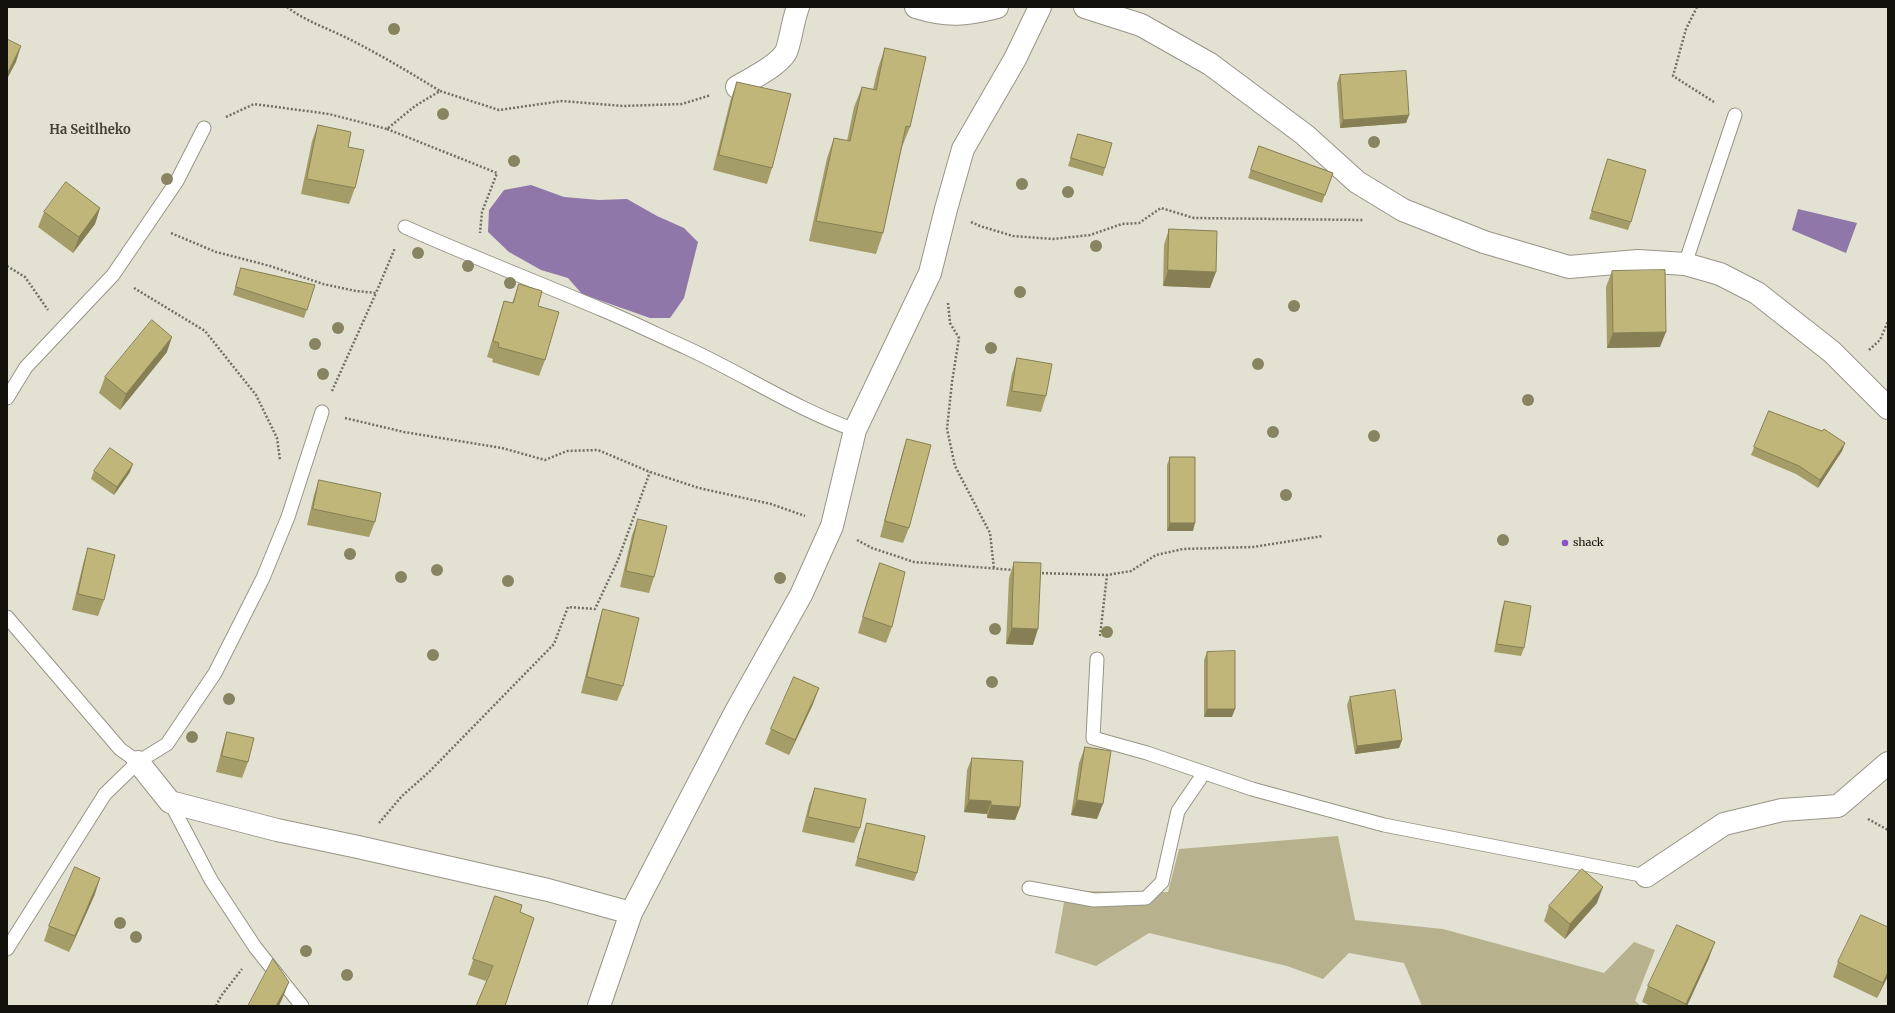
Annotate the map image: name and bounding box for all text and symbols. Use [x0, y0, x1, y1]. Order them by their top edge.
district label: Ha Seitlheko [49, 122, 131, 138]
place label: shack [1573, 536, 1604, 550]
marker: shack [1560, 538, 1570, 548]

